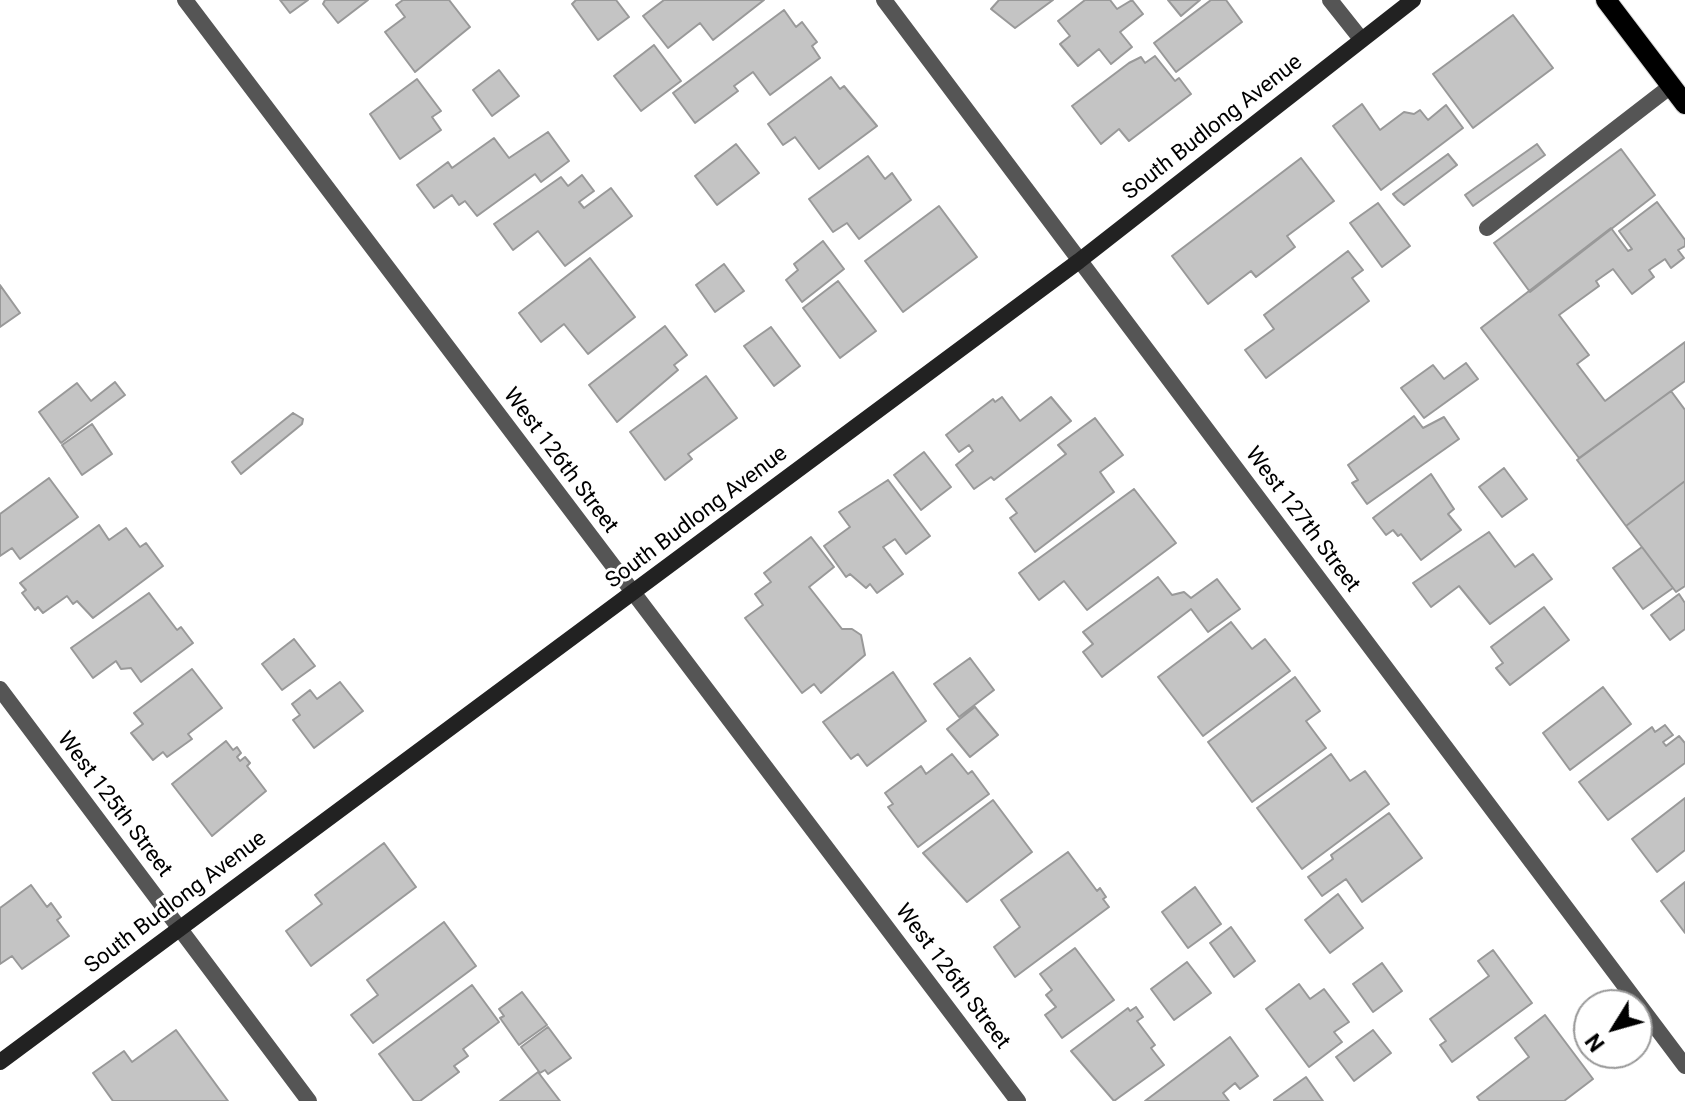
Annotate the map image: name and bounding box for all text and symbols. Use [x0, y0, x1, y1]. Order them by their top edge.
street label: South Budlong Avenue [1118, 50, 1308, 206]
street label: West 126th Street [497, 383, 623, 539]
street label: South Budlong Avenue [601, 441, 793, 595]
street label: West 127th Street [1239, 442, 1365, 598]
street label: West 125th Street [51, 727, 177, 883]
street label: South Budlong Avenue [80, 826, 272, 980]
street label: West 126th Street [889, 899, 1015, 1055]
north arrow [1573, 989, 1653, 1069]
text: N [1580, 1029, 1610, 1056]

